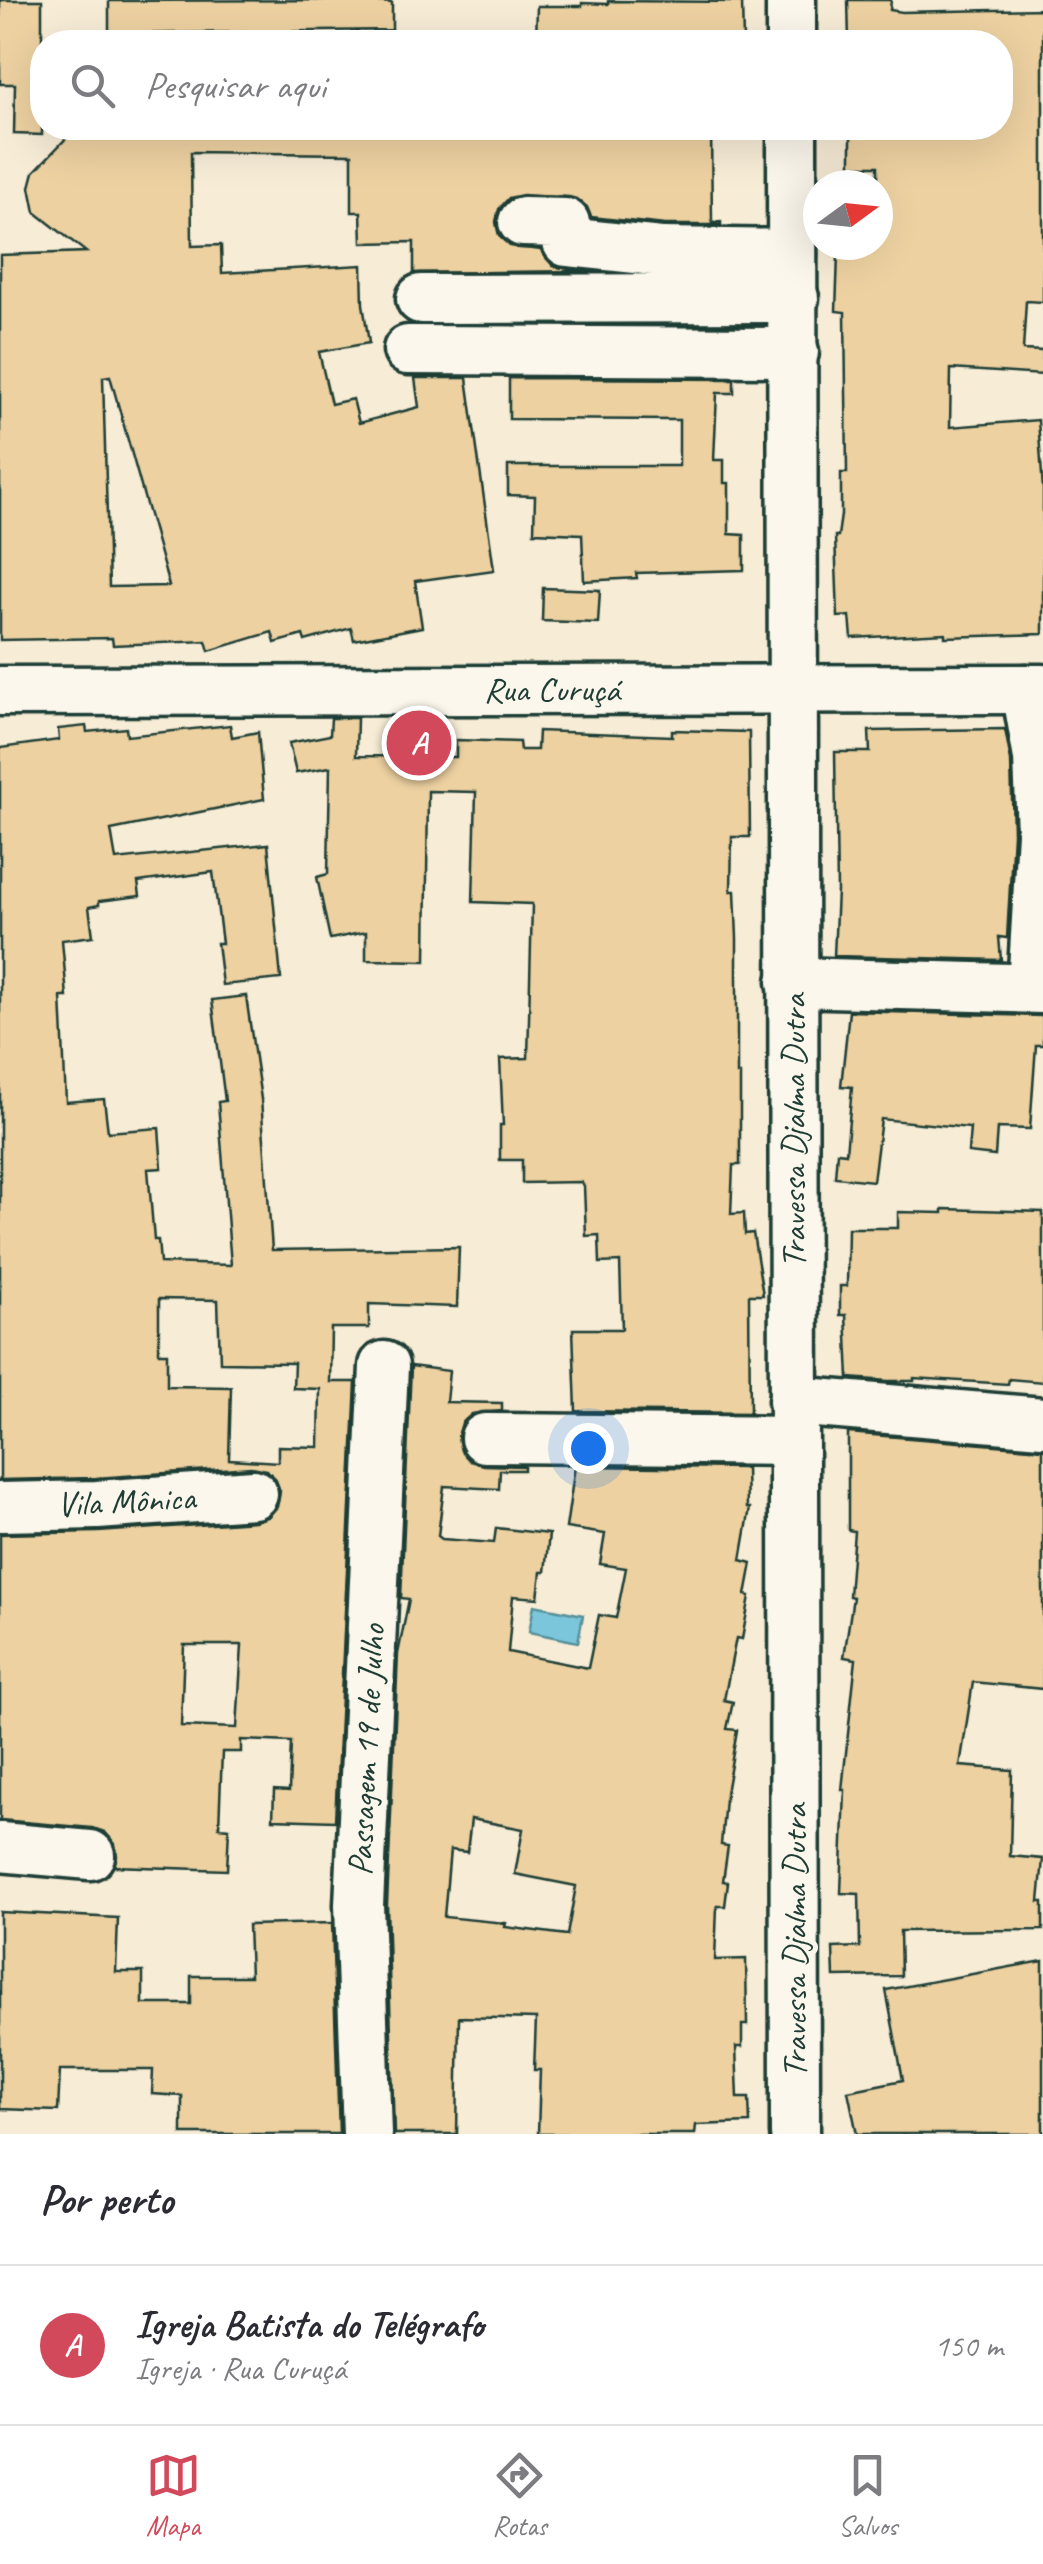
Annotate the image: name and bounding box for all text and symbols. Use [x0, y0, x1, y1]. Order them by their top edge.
search box [30, 30, 1013, 140]
icon: search [65, 58, 120, 113]
text: Pesquisar aqui [145, 62, 326, 109]
north arrow [803, 170, 893, 260]
street label: Rua Curuçá [484, 667, 624, 712]
pin: A [386, 706, 452, 780]
street label: Travessa Djalma Dutra [771, 991, 816, 1268]
your location [563, 1423, 614, 1474]
street label: Vila Mônica [56, 1475, 198, 1527]
street label: Passagem 19 de Julho [337, 1622, 395, 1877]
street label: Travessa Djalma Dutra [772, 1801, 817, 2078]
text: Por perto [40, 2173, 173, 2226]
text: Igreja Batista do Telégrafo [135, 2301, 484, 2348]
text: A [64, 2325, 81, 2366]
text: 150 m [934, 2325, 1003, 2366]
text: Igreja · Rua Curuçá [135, 2348, 346, 2389]
tab: Mapa [146, 2448, 201, 2543]
tab: Rotas [492, 2448, 547, 2543]
tab: Salvos [838, 2448, 897, 2543]

